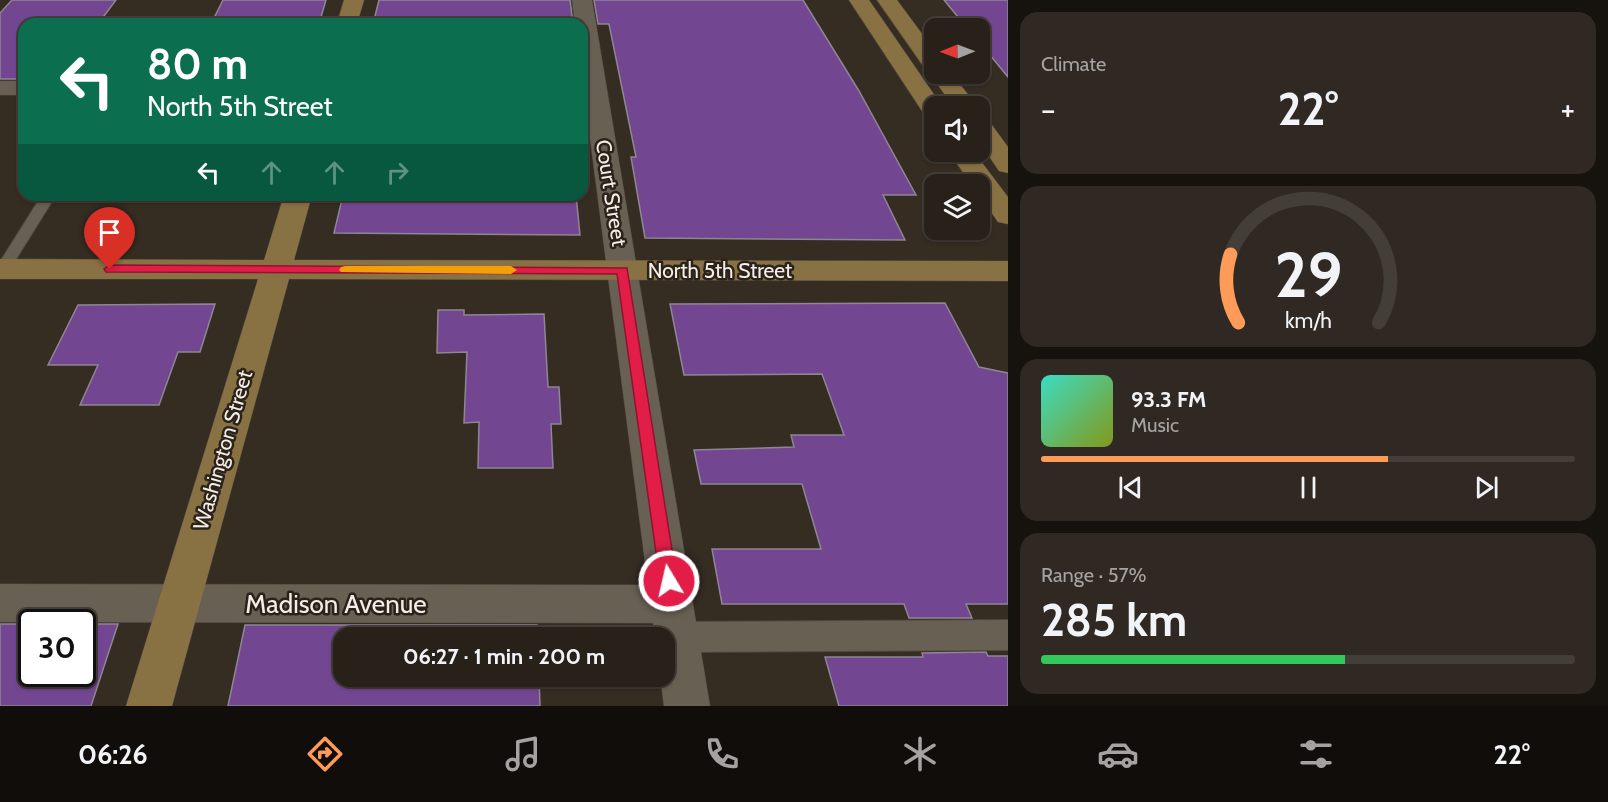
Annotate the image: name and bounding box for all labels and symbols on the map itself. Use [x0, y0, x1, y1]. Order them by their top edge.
north arrow [924, 18, 990, 84]
street label: Court Street [591, 138, 632, 248]
pin [84, 207, 135, 269]
street label: North 5th Street [648, 258, 792, 283]
street label: Washington Street [188, 367, 257, 533]
position arrow [637, 549, 701, 613]
street label: Madison Avenue [245, 588, 427, 620]
speed limit sign: 30 [18, 609, 96, 687]

